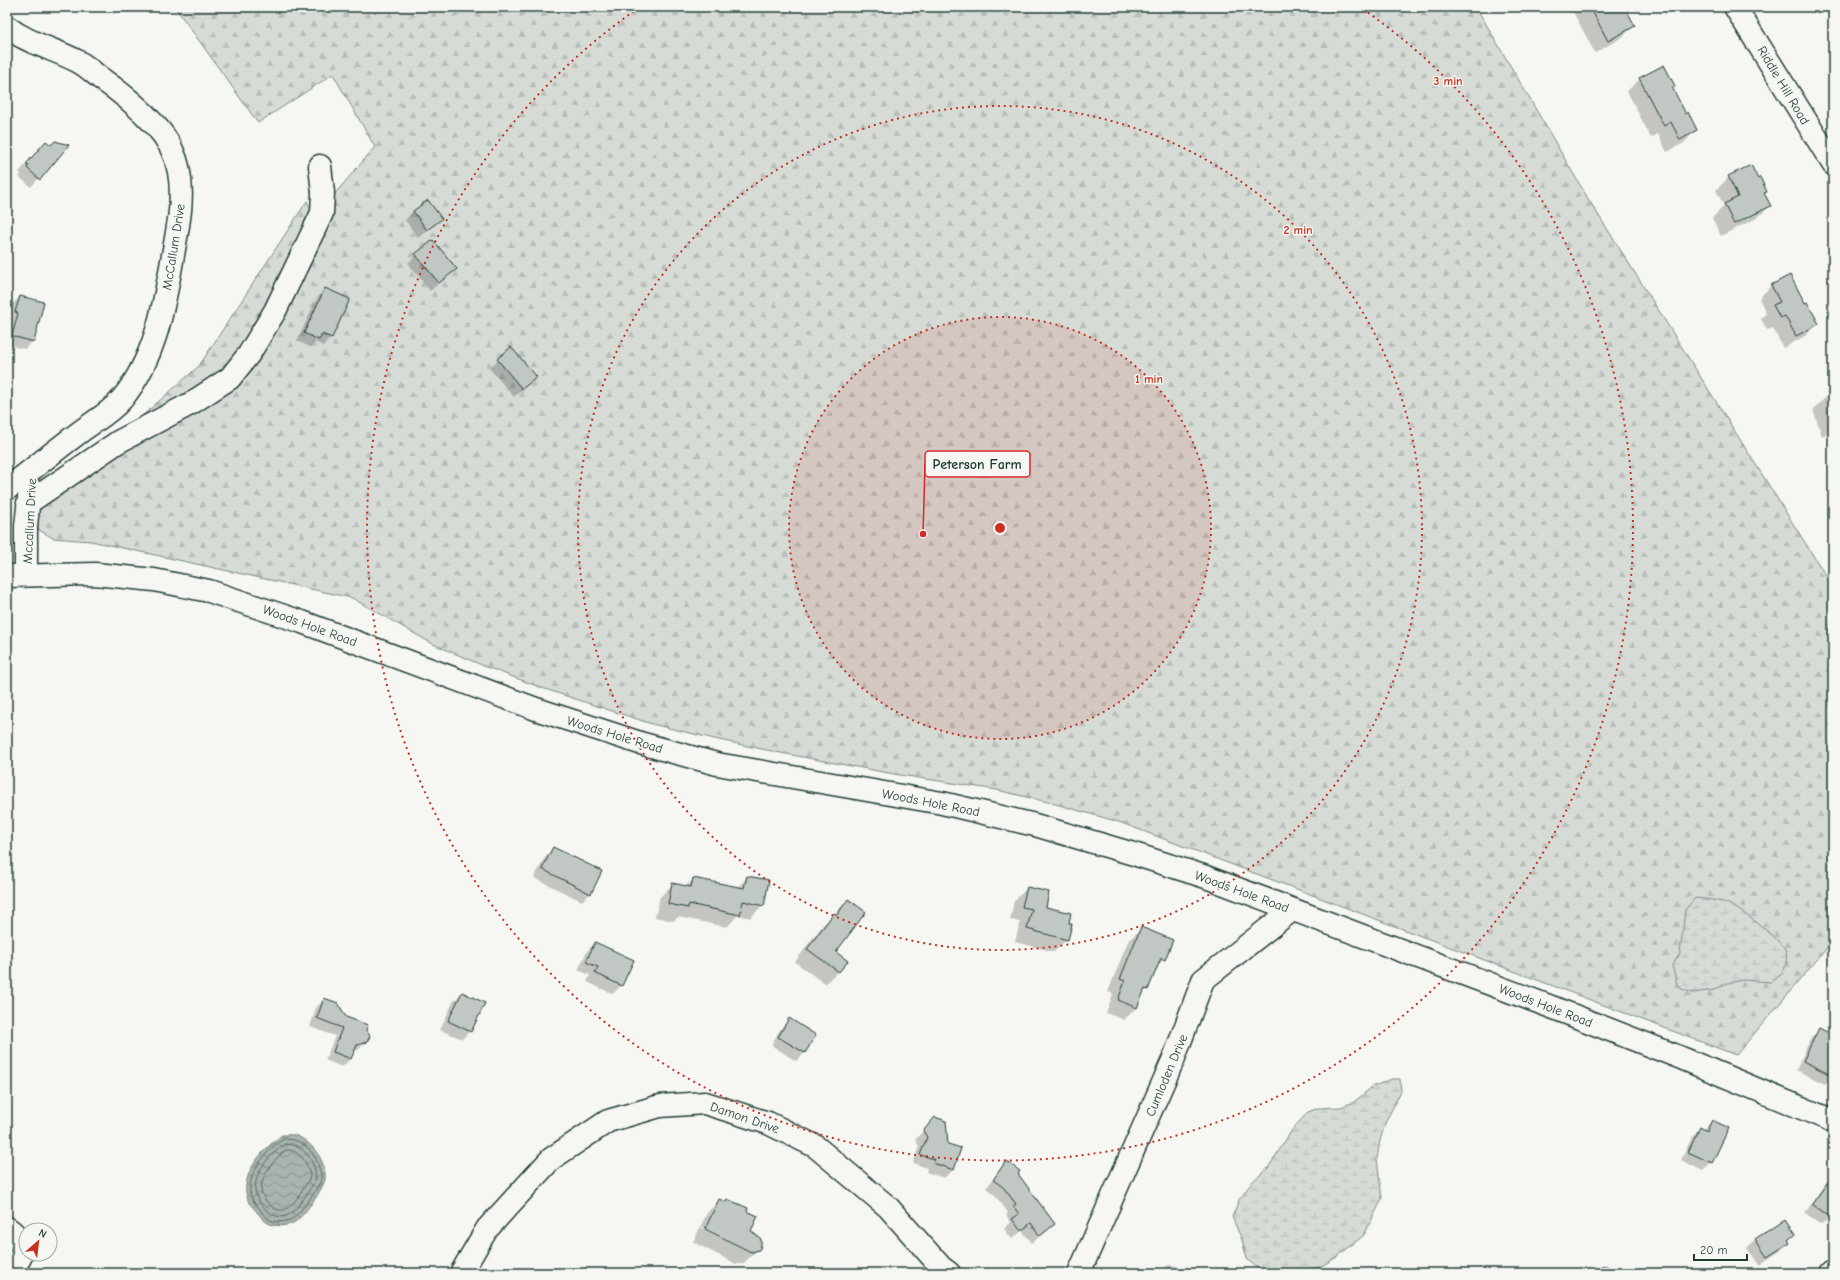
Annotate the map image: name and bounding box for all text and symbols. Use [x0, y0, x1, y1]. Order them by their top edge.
street label: Riddle Hill Road [1754, 43, 1813, 127]
text: 3 min [1433, 74, 1463, 88]
street label: McCallum Drive [159, 202, 188, 291]
text: 2 min [1283, 223, 1313, 237]
text: 1 min [1135, 372, 1163, 386]
callout: Peterson Farm [925, 451, 1030, 477]
text: Peterson Farm [932, 456, 1022, 473]
street label: Mccallum Drive [20, 477, 39, 564]
centre of rings [993, 521, 1007, 535]
street label: Woods Hole Road [261, 601, 359, 649]
street label: Woods Hole Road [565, 713, 664, 756]
street label: Woods Hole Road [881, 786, 981, 819]
street label: Woods Hole Road [1193, 867, 1291, 915]
street label: Woods Hole Road [1497, 981, 1595, 1030]
street label: Cumloden Drive [1142, 1031, 1191, 1119]
street label: Damon Drive [708, 1099, 782, 1136]
north arrow [18, 1222, 58, 1262]
text: N [36, 1226, 49, 1241]
scale bar [1694, 1236, 1747, 1262]
text: 20 m [1700, 1243, 1728, 1257]

